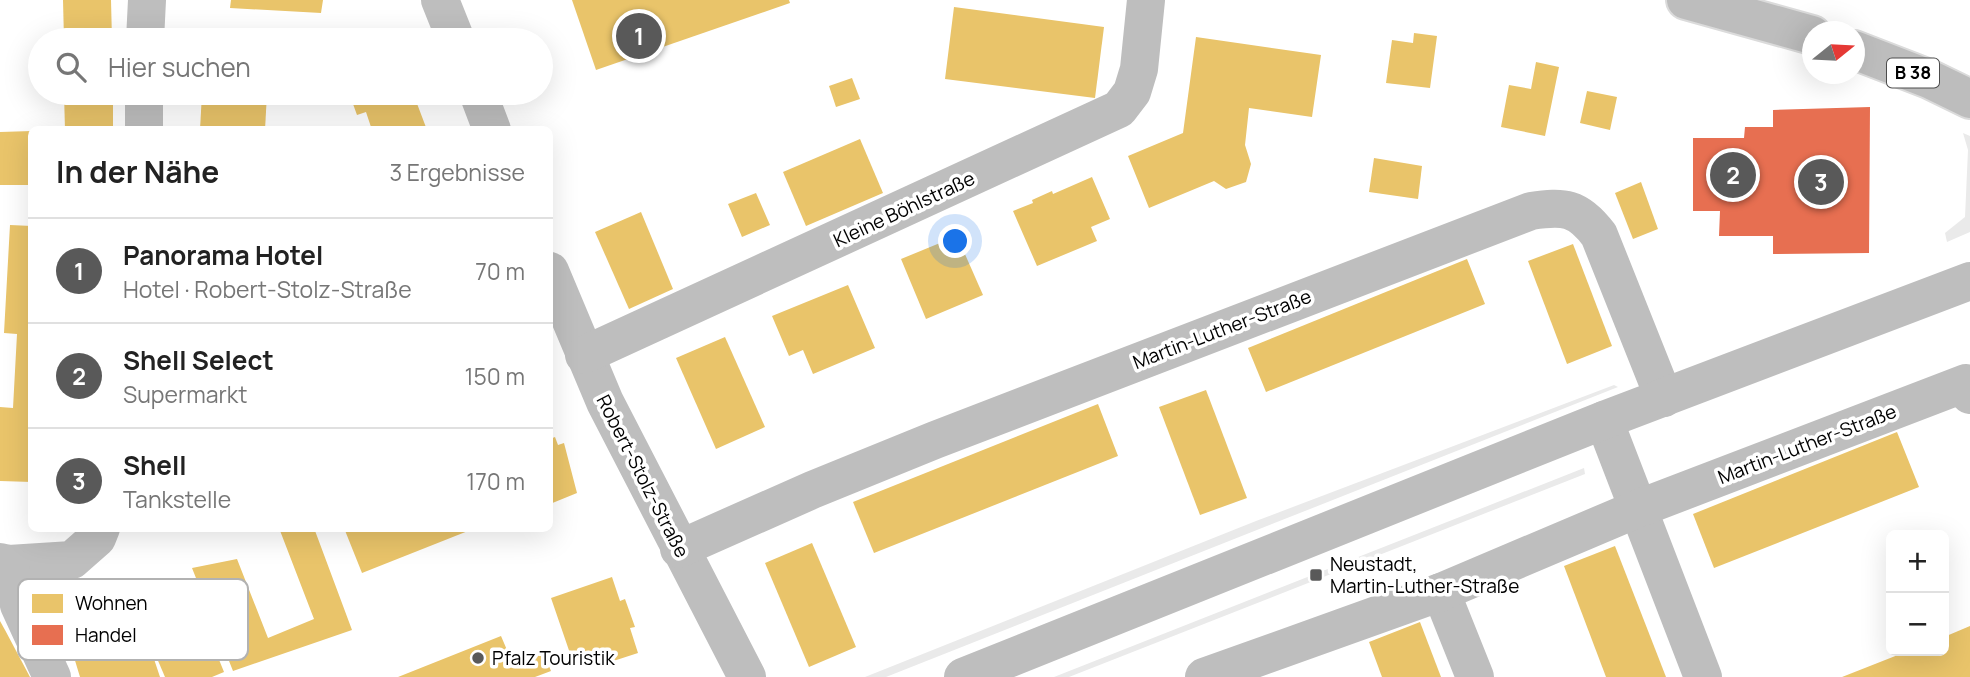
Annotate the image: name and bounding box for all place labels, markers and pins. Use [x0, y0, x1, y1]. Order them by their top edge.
pin: 1 [616, 10, 662, 62]
pin: 2 [1710, 149, 1756, 201]
pin: 3 [1798, 156, 1844, 208]
place label: Neustadt, Martin-Luther-Straße [1330, 551, 1519, 599]
marker: Neustadt, Martin-Luther-Straße [1308, 567, 1324, 583]
place label: Pfalz Touristik [492, 645, 615, 671]
marker: Pfalz Touristik [470, 650, 486, 666]

